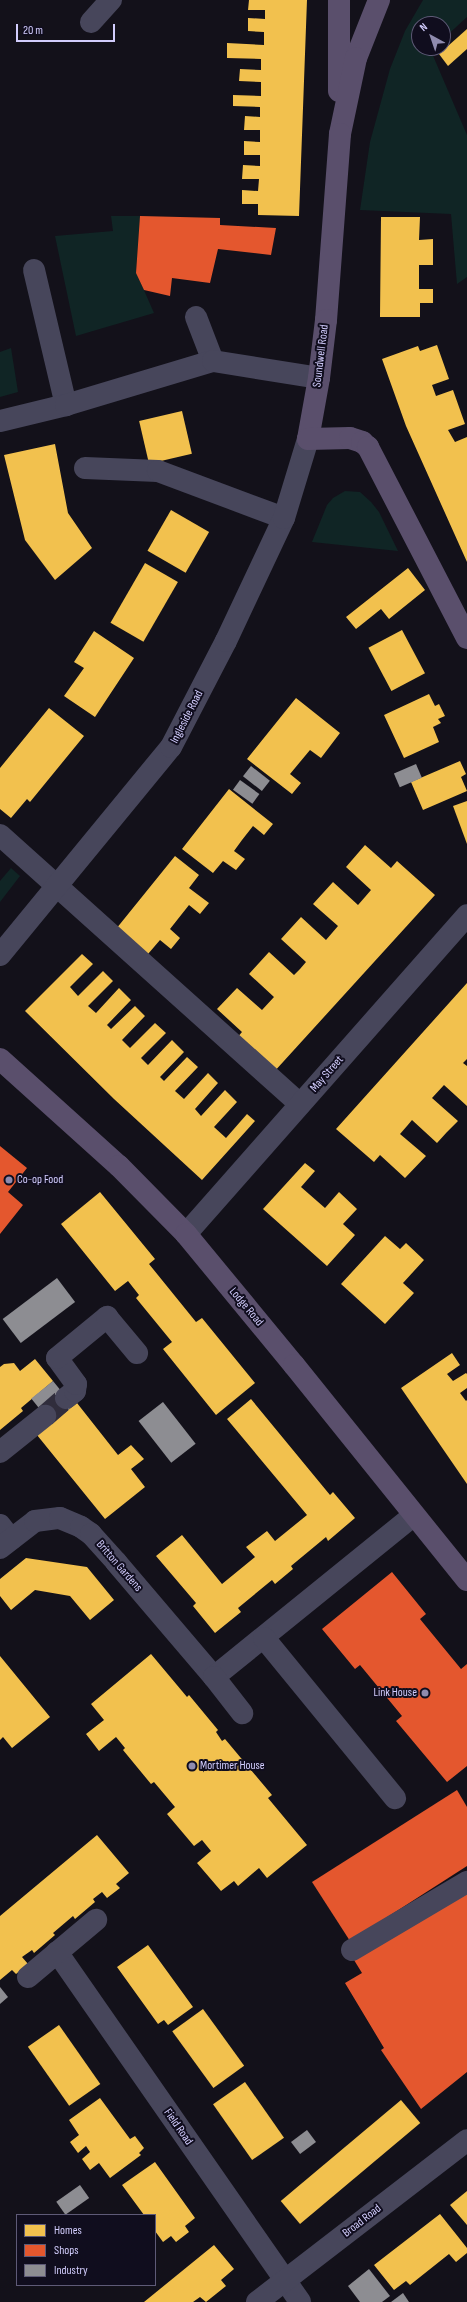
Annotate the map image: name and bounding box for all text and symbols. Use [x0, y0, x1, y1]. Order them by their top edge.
scale bar [18, 16, 117, 42]
north arrow [411, 16, 451, 56]
text: N [417, 20, 430, 34]
text: 20 m [23, 23, 43, 38]
street label: Soundwell Road [310, 324, 332, 388]
street label: Ingleside Road [167, 688, 207, 746]
street label: May Street [307, 1053, 347, 1095]
place label: Co-op Food [17, 1173, 63, 1187]
marker: Co-op Food [4, 1175, 14, 1185]
street label: Lodge Road [226, 1285, 266, 1329]
street label: Britton Gardens [93, 1537, 145, 1595]
place label: Link House [373, 1686, 417, 1700]
marker: Link House [420, 1688, 430, 1698]
place label: Mortimer House [200, 1759, 265, 1773]
marker: Mortimer House [187, 1761, 197, 1771]
street label: Field Road [160, 2106, 196, 2148]
street label: Broad Road [340, 2201, 384, 2241]
legend [16, 2214, 156, 2286]
text: Homes [54, 2223, 82, 2238]
text: Shops [54, 2243, 79, 2258]
text: Industry [54, 2263, 88, 2278]

